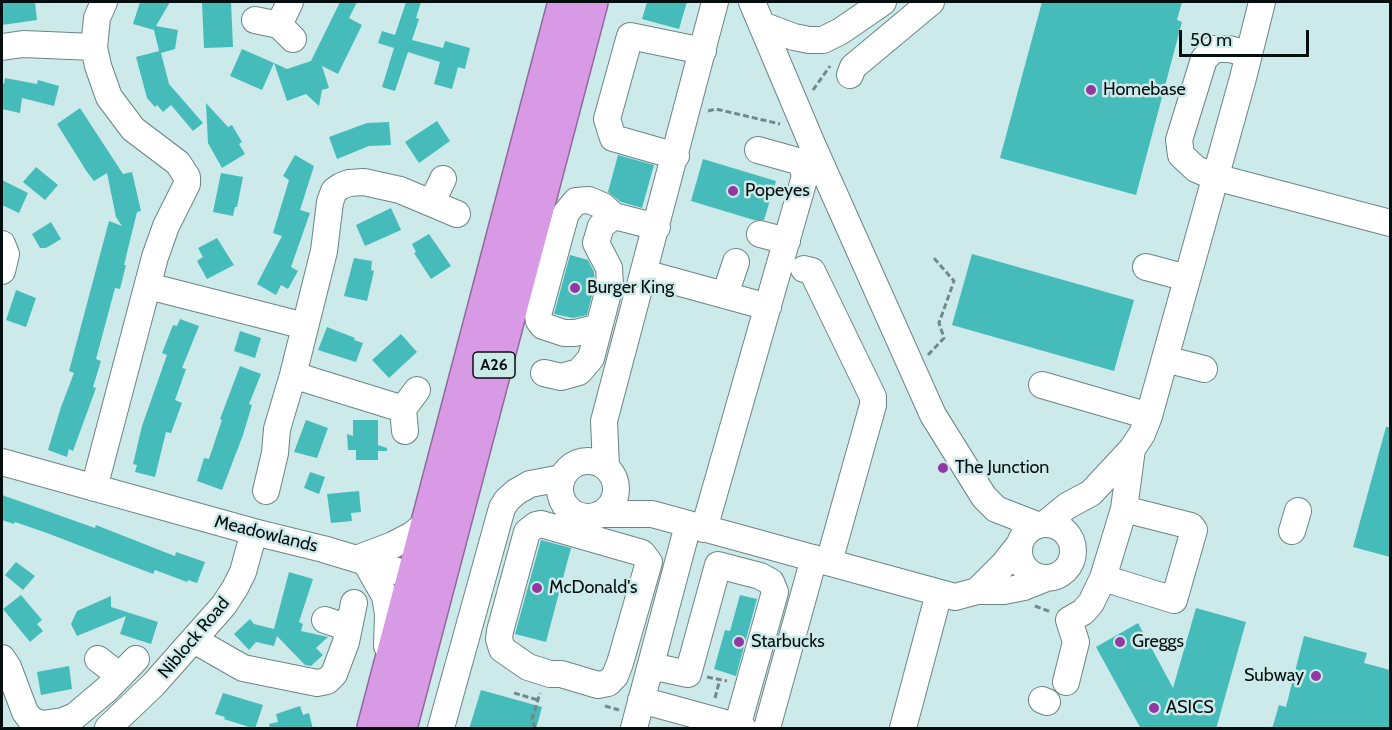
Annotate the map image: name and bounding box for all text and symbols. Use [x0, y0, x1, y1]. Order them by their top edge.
scale bar [1182, 18, 1312, 56]
text: 50 m [1190, 29, 1232, 51]
place label: Homebase [1103, 79, 1186, 101]
marker: Homebase [1084, 83, 1098, 97]
place label: Popeyes [745, 180, 810, 202]
marker: Popeyes [726, 184, 740, 198]
place label: Burger King [587, 277, 674, 299]
marker: Burger King [568, 281, 582, 295]
road number: A26 [473, 352, 515, 378]
place label: The Junction [955, 457, 1049, 479]
marker: The Junction [936, 461, 950, 475]
street label: Meadowlands [212, 511, 320, 557]
place label: McDonald's [549, 577, 637, 599]
marker: McDonald's [530, 581, 544, 595]
street label: Niblock Road [154, 593, 234, 683]
place label: Starbucks [751, 631, 825, 653]
place label: Greggs [1132, 631, 1184, 653]
marker: Starbucks [732, 635, 746, 649]
marker: Greggs [1113, 635, 1127, 649]
place label: Subway [1244, 665, 1304, 687]
marker: Subway [1309, 669, 1323, 683]
place label: ASICS [1166, 697, 1214, 719]
marker: ASICS [1147, 701, 1161, 715]

